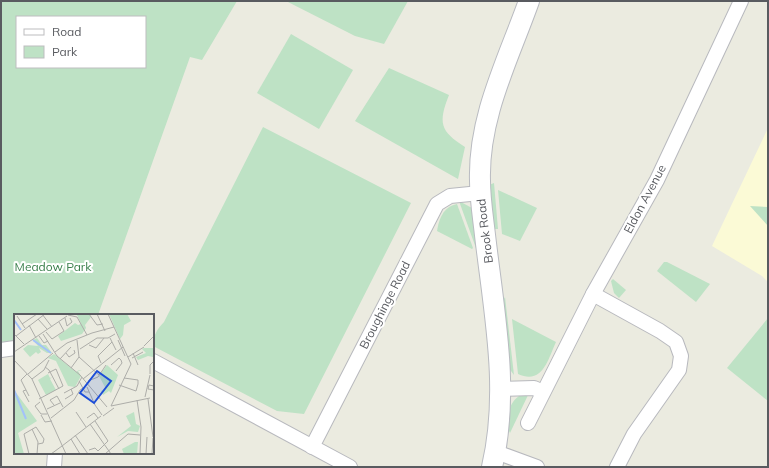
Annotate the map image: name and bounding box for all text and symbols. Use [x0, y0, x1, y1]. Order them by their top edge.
legend [16, 16, 146, 68]
text: Road [52, 24, 81, 39]
text: Park [52, 44, 78, 59]
street label: Eldon Avenue [620, 162, 669, 236]
street label: Brook Road [473, 198, 496, 264]
street label: Broughinge Road [356, 258, 413, 351]
park label: Meadow Park [15, 259, 92, 274]
inset map [14, 314, 154, 454]

